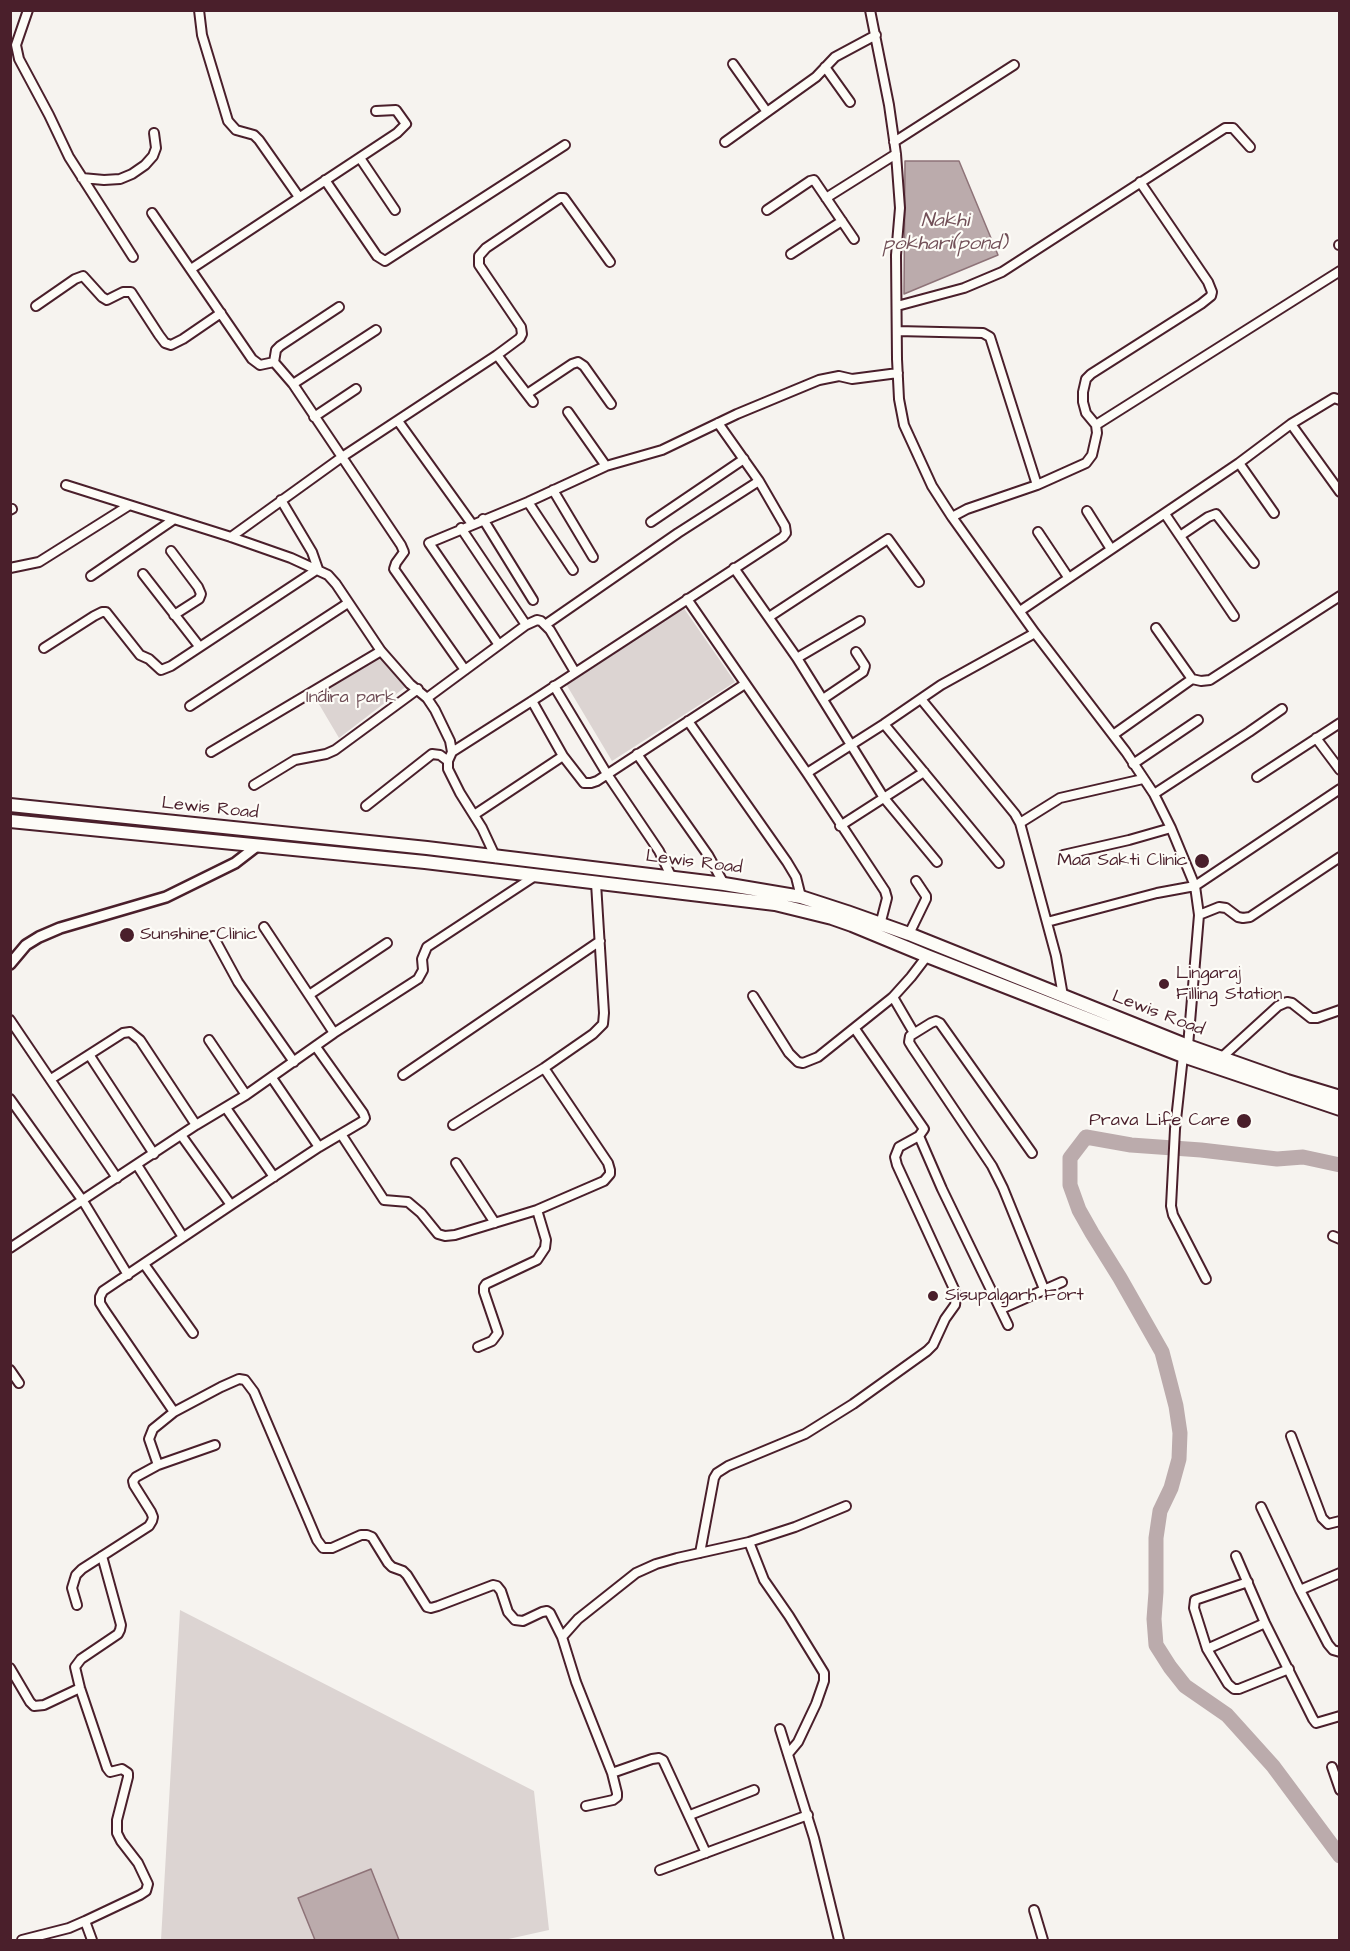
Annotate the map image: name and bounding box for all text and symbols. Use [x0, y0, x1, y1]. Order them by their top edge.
water label: Nakhi pokhari(pond) [883, 210, 1007, 257]
park label: Indira park [306, 687, 396, 709]
street label: Lewis Road [161, 793, 259, 825]
street label: Lewis Road [645, 846, 743, 880]
place label: Maa Sakti Clinic [1057, 850, 1188, 872]
marker: Maa Sakti Clinic [1193, 852, 1211, 870]
place label: Sunshine Clinic [140, 924, 258, 946]
marker: Sunshine Clinic [118, 926, 136, 944]
place label: Lingaraj Filling Station [1176, 963, 1282, 1006]
marker: Lingaraj Filling Station [1157, 977, 1171, 991]
street label: Lewis Road [1109, 987, 1207, 1041]
place label: Prava Life Care [1089, 1110, 1230, 1132]
marker: Prava Life Care [1235, 1112, 1253, 1130]
place label: Sisupalgarh Fort [945, 1285, 1084, 1307]
marker: Sisupalgarh Fort [926, 1289, 940, 1303]

